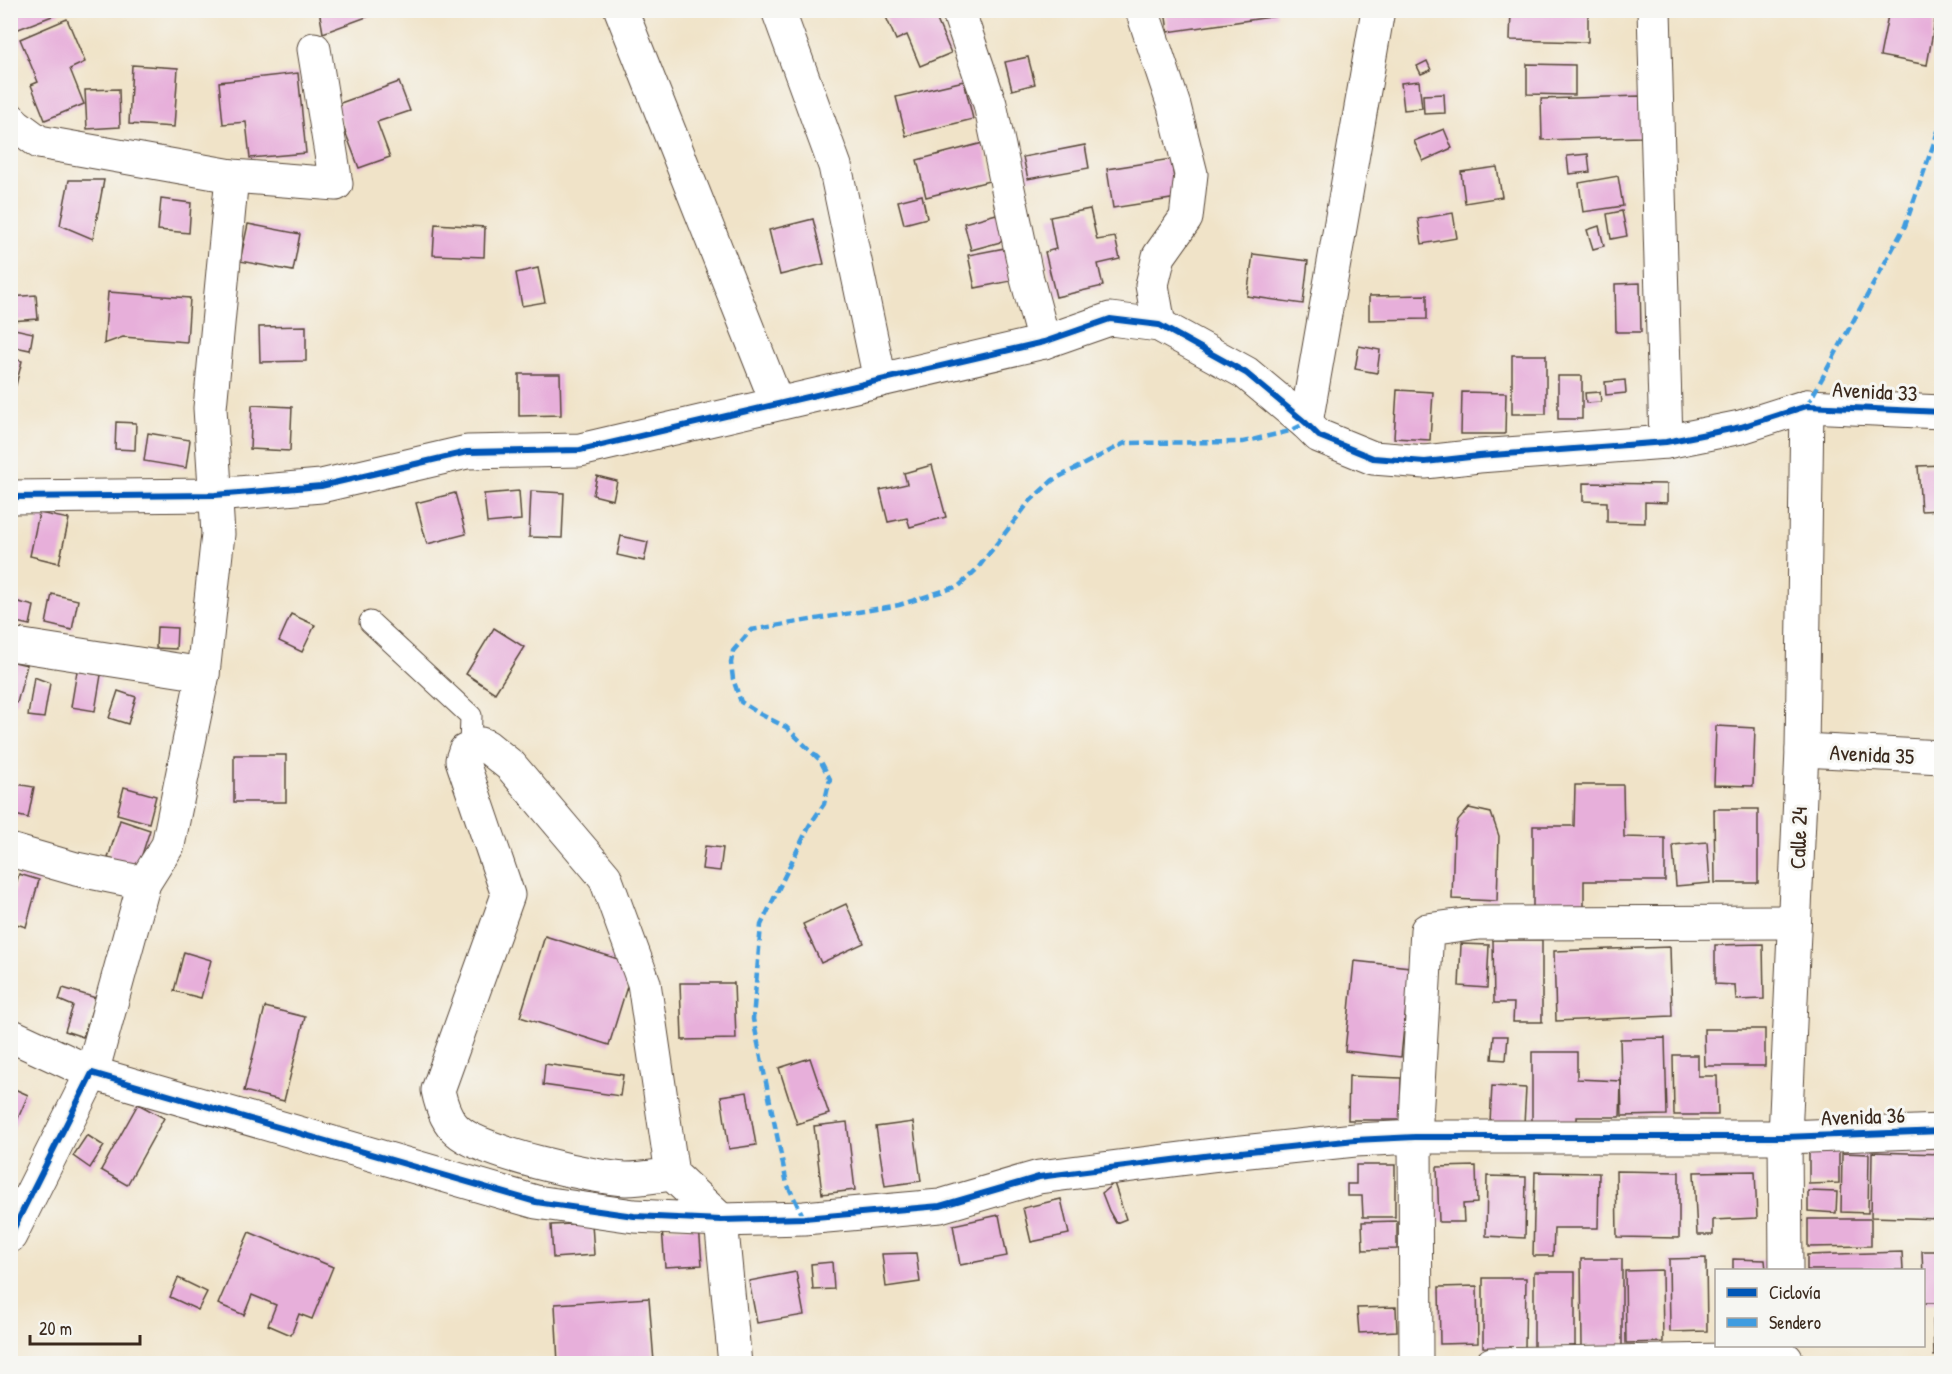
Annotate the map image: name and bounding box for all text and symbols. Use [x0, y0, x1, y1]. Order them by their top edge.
street label: Avenida 33 [1832, 374, 1918, 408]
street label: Avenida 35 [1829, 737, 1915, 771]
street label: Calle 24 [1782, 806, 1814, 870]
street label: Avenida 36 [1820, 1100, 1906, 1132]
legend [1715, 1269, 1925, 1347]
text: Ciclovía [1769, 1280, 1820, 1305]
scale bar [30, 1308, 140, 1346]
text: Sendero [1769, 1310, 1821, 1335]
text: 20 m [39, 1316, 72, 1341]

